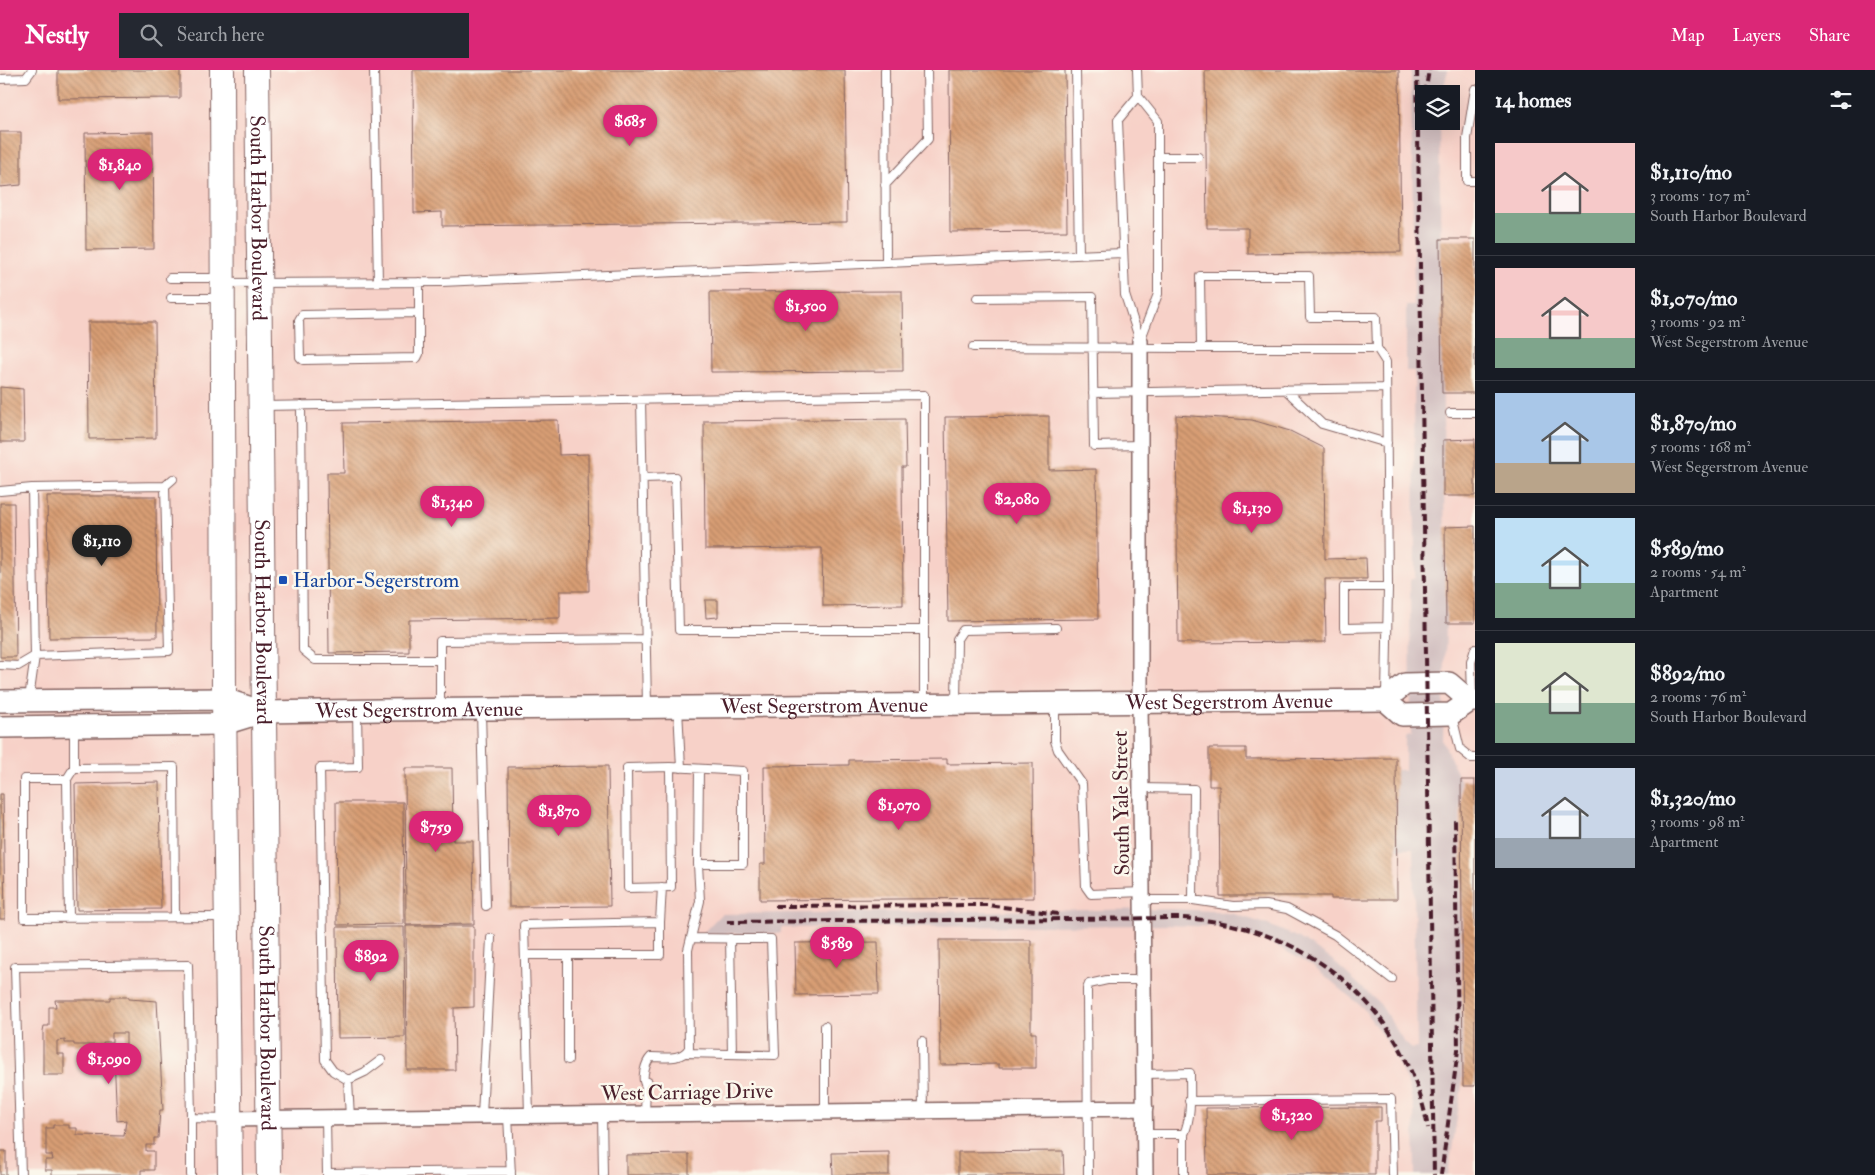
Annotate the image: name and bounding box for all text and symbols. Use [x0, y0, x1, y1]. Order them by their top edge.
search box [119, 13, 469, 58]
text: Nestly [25, 20, 89, 51]
icon: search [137, 21, 165, 49]
text: Search here [177, 23, 264, 47]
text: Map [1671, 24, 1705, 47]
text: Layers [1733, 24, 1781, 47]
text: Share [1809, 24, 1850, 47]
map controls [1415, 85, 1460, 130]
button: layers [1415, 85, 1460, 130]
icon: filters [1827, 86, 1855, 114]
text: 14 homes [1495, 87, 1572, 114]
pin: $685 [600, 104, 660, 147]
text: $685 [614, 111, 646, 131]
street label: South Harbor Boulevard [243, 115, 273, 322]
pin: $1,840 [79, 148, 161, 191]
text: $1,840 [99, 155, 141, 175]
text: $1,110/mo [1650, 159, 1732, 186]
icon: home [1535, 163, 1595, 223]
text: 3 rooms · 107 m² [1650, 186, 1750, 206]
text: South Harbor Boulevard [1650, 206, 1807, 226]
text: $1,070/mo [1650, 285, 1737, 312]
icon: home [1535, 288, 1595, 348]
pin: $1,500 [765, 290, 847, 332]
text: $1,500 [785, 296, 827, 316]
text: 3 rooms · 92 m² [1650, 312, 1745, 332]
text: West Segerstrom Avenue [1650, 332, 1808, 352]
text: $1,870/mo [1650, 410, 1736, 437]
icon: home [1535, 413, 1595, 473]
text: 5 rooms · 168 m² [1650, 437, 1751, 457]
text: West Segerstrom Avenue [1650, 457, 1808, 477]
pin: $2,080 [976, 482, 1058, 525]
pin: $1,340 [411, 486, 493, 528]
text: $2,080 [995, 489, 1039, 509]
text: $1,340 [431, 492, 473, 512]
pin: $1,130 [1211, 492, 1293, 534]
text: $1,130 [1233, 498, 1271, 518]
street label: South Harbor Boulevard [248, 519, 277, 726]
pin: $1,110 [61, 524, 143, 567]
text: $1,110 [83, 531, 121, 551]
text: $589/mo [1650, 535, 1724, 562]
icon: home [1535, 538, 1595, 598]
text: 2 rooms · 54 m² [1650, 562, 1746, 582]
place label: Harbor-Segerstrom [293, 567, 459, 594]
marker: Harbor-Segerstrom [277, 574, 289, 586]
text: Apartment [1650, 582, 1718, 602]
text: $892/mo [1650, 660, 1725, 687]
icon: home [1535, 663, 1595, 723]
text: 2 rooms · 76 m² [1650, 687, 1746, 707]
street label: West Segerstrom Avenue [1124, 688, 1333, 717]
street label: West Segerstrom Avenue [719, 692, 928, 721]
street label: West Segerstrom Avenue [314, 696, 523, 725]
text: South Harbor Boulevard [1650, 707, 1807, 727]
street label: South Yale Street [1107, 730, 1136, 876]
text: $1,320/mo [1650, 785, 1736, 812]
pin: $1,070 [858, 788, 940, 831]
icon: home [1535, 788, 1595, 848]
pin: $1,870 [518, 794, 600, 837]
text: $1,070 [878, 795, 920, 815]
text: $1,870 [538, 801, 580, 821]
pin: $759 [406, 810, 466, 853]
text: 3 rooms · 98 m² [1650, 812, 1745, 832]
text: $759 [420, 817, 452, 837]
text: Apartment [1650, 832, 1718, 852]
street label: South Harbor Boulevard [252, 925, 282, 1132]
pin: $589 [807, 926, 867, 969]
text: $589 [821, 933, 853, 953]
pin: $892 [341, 940, 401, 982]
text: $892 [355, 946, 387, 966]
pin: $1,090 [68, 1042, 150, 1085]
text: $1,090 [87, 1049, 131, 1069]
street label: West Carriage Drive [600, 1077, 773, 1108]
pin: $1,320 [1251, 1098, 1333, 1141]
text: $1,320 [1271, 1105, 1313, 1125]

